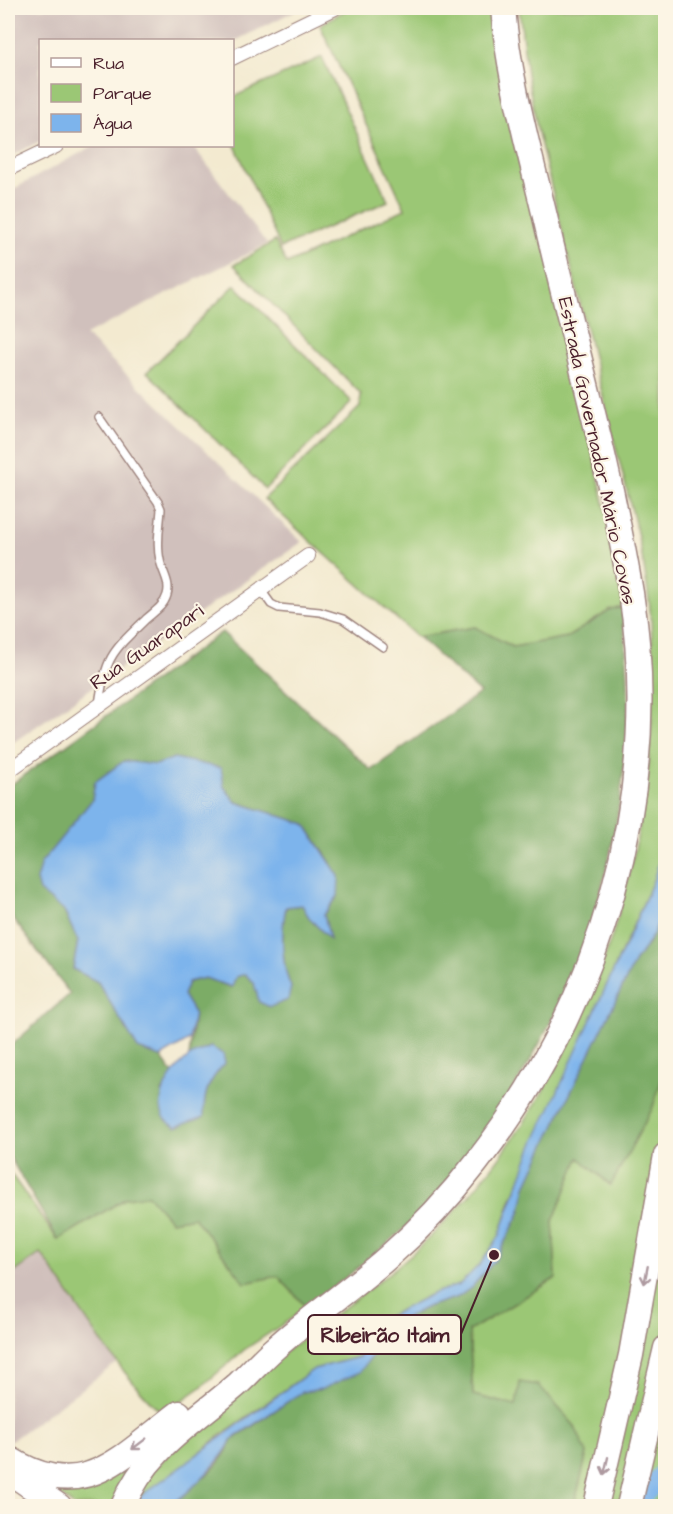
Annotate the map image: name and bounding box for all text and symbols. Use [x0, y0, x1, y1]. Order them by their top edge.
legend [39, 39, 234, 147]
text: Rua [93, 51, 124, 76]
text: Parque [93, 81, 152, 106]
text: Água [93, 111, 132, 137]
street label: Estrada Governador Mário Covas [551, 295, 643, 607]
street label: Rua Guarapari [84, 597, 210, 697]
one-way arrow [640, 1265, 651, 1284]
callout: Ribeirão Itaim [308, 1315, 461, 1354]
text: Ribeirão Itaim [321, 1321, 450, 1350]
one-way arrow [131, 1437, 147, 1450]
one-way arrow [600, 1456, 611, 1475]

